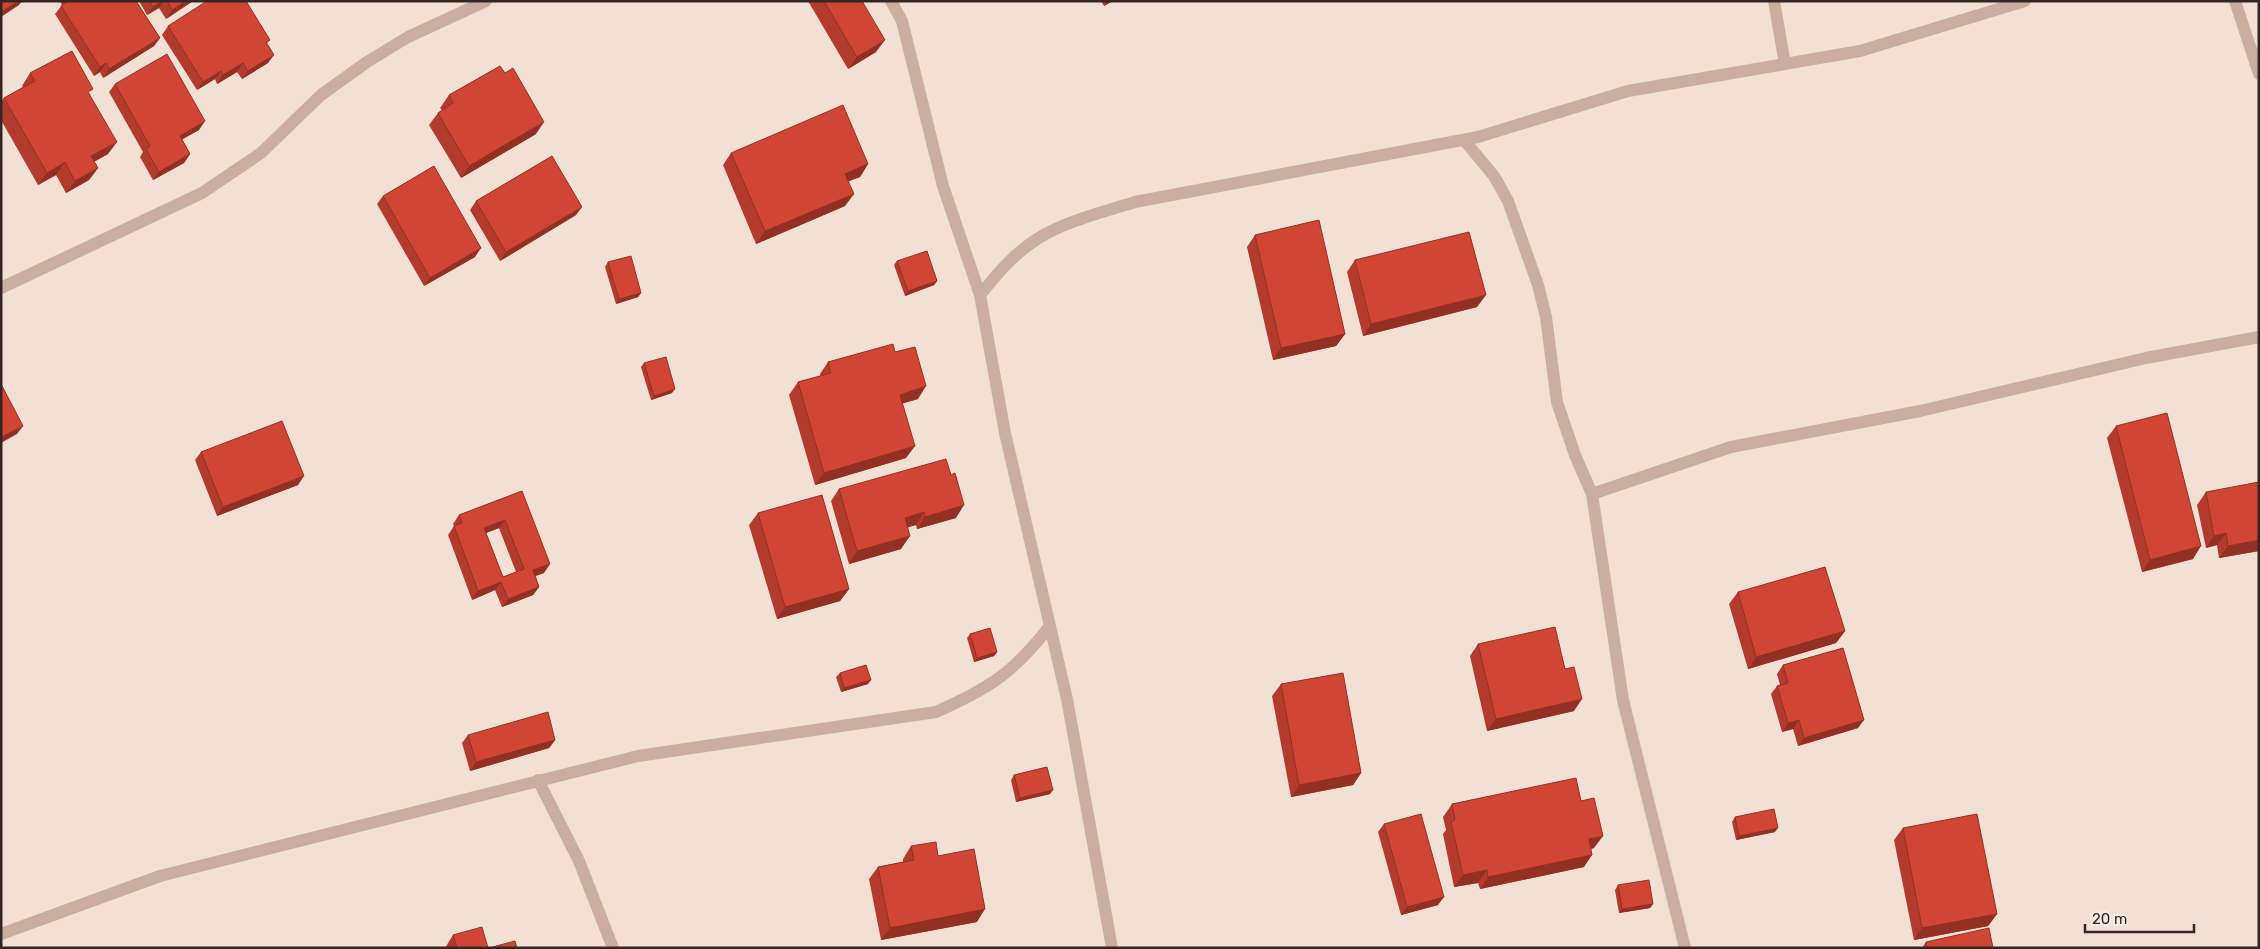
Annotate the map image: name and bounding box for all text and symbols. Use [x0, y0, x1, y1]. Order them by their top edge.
scale bar [2085, 902, 2194, 934]
text: 20 m [2092, 910, 2127, 928]

